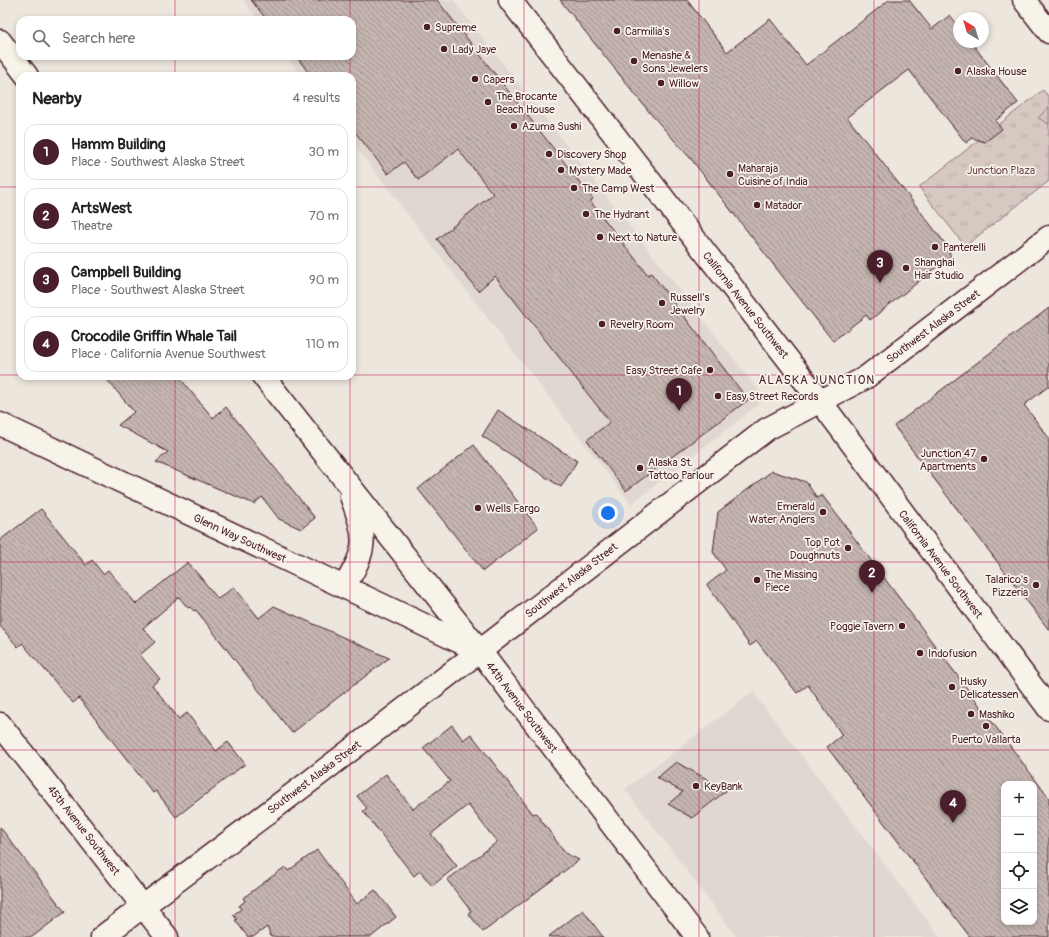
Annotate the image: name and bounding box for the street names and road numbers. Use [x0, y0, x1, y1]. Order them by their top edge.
street label: California Avenue Southwest [700, 249, 792, 362]
street label: Southwest Alaska Street [884, 287, 983, 366]
street label: California Avenue Southwest [896, 508, 986, 621]
street label: Glenn Way Southwest [191, 511, 289, 566]
street label: Southwest Alaska Street [522, 540, 621, 621]
street label: 44th Avenue Southwest [483, 659, 560, 756]
street label: Southwest Alaska Street [265, 738, 364, 817]
street label: 45th Avenue Southwest [45, 783, 123, 878]

